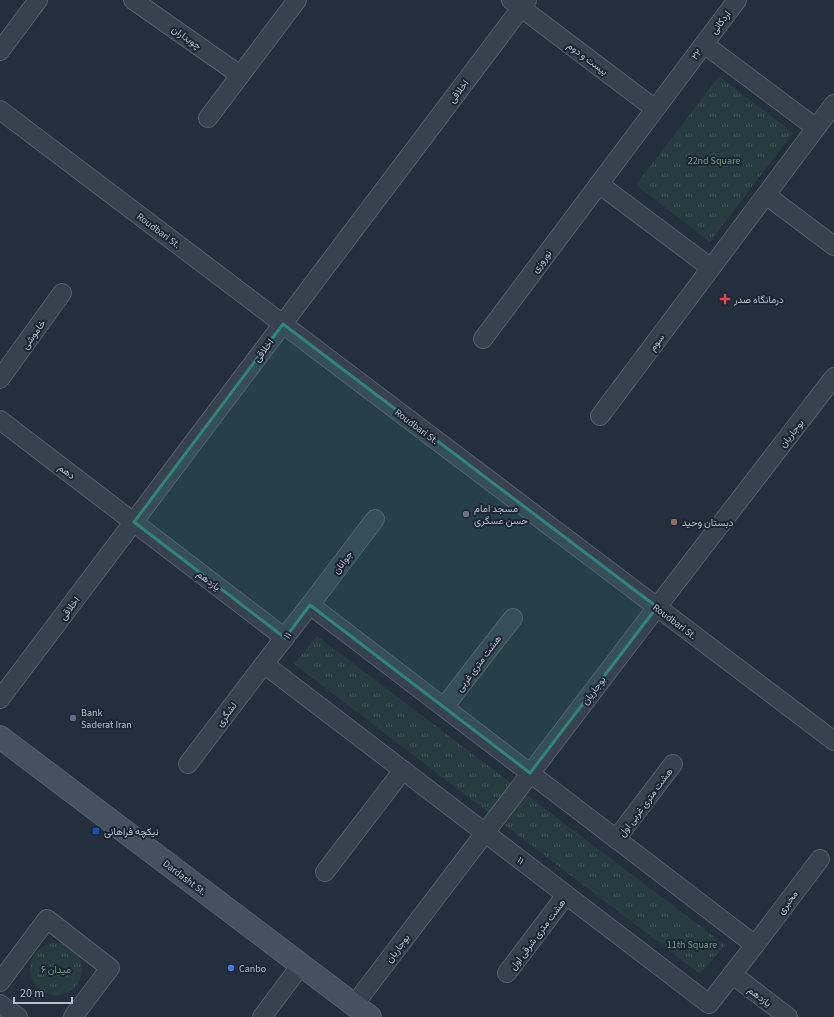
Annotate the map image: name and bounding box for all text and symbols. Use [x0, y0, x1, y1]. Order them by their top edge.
street label: اردکانی [707, 8, 734, 37]
street label: چوبداران [169, 22, 204, 53]
street label: بیست و دوم [564, 39, 611, 79]
street label: ۲۲ [688, 46, 706, 63]
street label: اخلاقی [445, 77, 472, 106]
park label: 22nd Square [688, 154, 740, 168]
street label: Roudbari St. [134, 210, 183, 252]
street label: نوروزی [529, 247, 555, 276]
marker: درمانگاه صدر [719, 293, 731, 305]
place label: درمانگاه صدر [733, 293, 784, 307]
street label: خاموشی [18, 317, 49, 352]
street label: سوم [646, 331, 668, 354]
street label: اخلاقی [250, 336, 277, 365]
street label: Roudbari St. [392, 406, 441, 448]
street label: بوجاریان [776, 416, 807, 451]
street label: دهم [55, 461, 78, 483]
place label: مسجد امام حسن عسگری [474, 502, 528, 528]
marker: مسجد امام حسن عسگری [461, 509, 471, 519]
place label: دبستان وحید [682, 516, 734, 530]
marker: دبستان وحید [669, 517, 679, 527]
street label: جوانان [329, 548, 356, 577]
street label: یازدهم [194, 567, 223, 594]
street label: اخلاقی [56, 594, 83, 623]
street label: Roudbari St. [650, 601, 699, 643]
street label: ۱۱ [280, 629, 295, 642]
street label: هشت متری غربی [453, 632, 505, 695]
street label: بوجاریان [578, 673, 609, 708]
street label: لشگری [213, 699, 241, 730]
place label: Bank Saderat Iran [81, 706, 132, 732]
marker: Bank Saderat Iran [68, 713, 78, 723]
street label: هشت متری غربی اول [615, 765, 676, 840]
place label: نیکچه فراهانی [104, 825, 159, 839]
marker: نیکچه فراهانی [91, 826, 101, 836]
street label: ۱۱ [514, 853, 527, 868]
street label: Dardasht St. [160, 857, 209, 899]
street label: مخبری [774, 888, 801, 917]
street label: هشت متری شرقی اول [506, 896, 569, 973]
street label: بوجاریان [382, 931, 413, 966]
park label: 11th Square [667, 938, 717, 952]
place label: Canbo [239, 962, 266, 976]
park label: میدان ۶ [41, 963, 71, 977]
marker: Canbo [226, 963, 236, 973]
scale bar [14, 979, 72, 1005]
street label: یازدهم [745, 983, 774, 1010]
text: 20 m [20, 985, 44, 1002]

